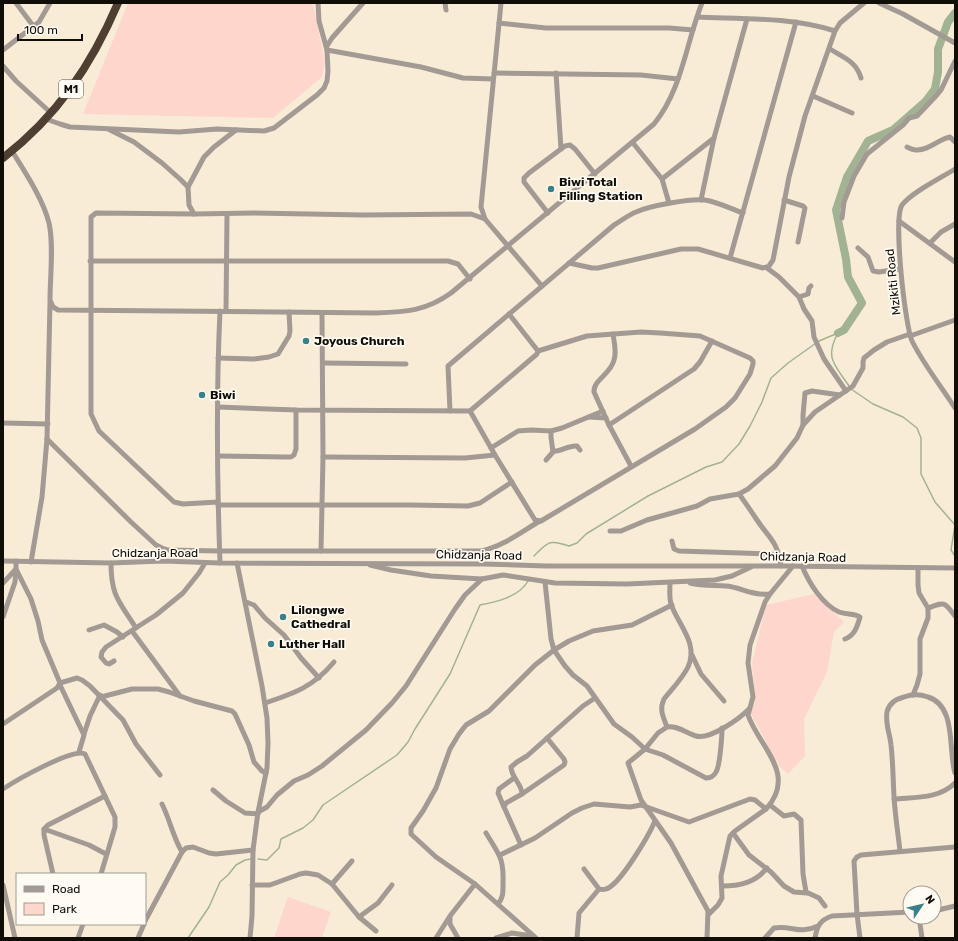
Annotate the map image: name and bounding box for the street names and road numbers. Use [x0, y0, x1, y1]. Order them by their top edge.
road number: M1 [59, 80, 83, 98]
street label: Mzikiti Road [883, 248, 903, 316]
street label: Chidzanja Road [112, 546, 198, 560]
street label: Chidzanja Road [436, 547, 522, 563]
street label: Chidzanja Road [760, 549, 846, 565]

